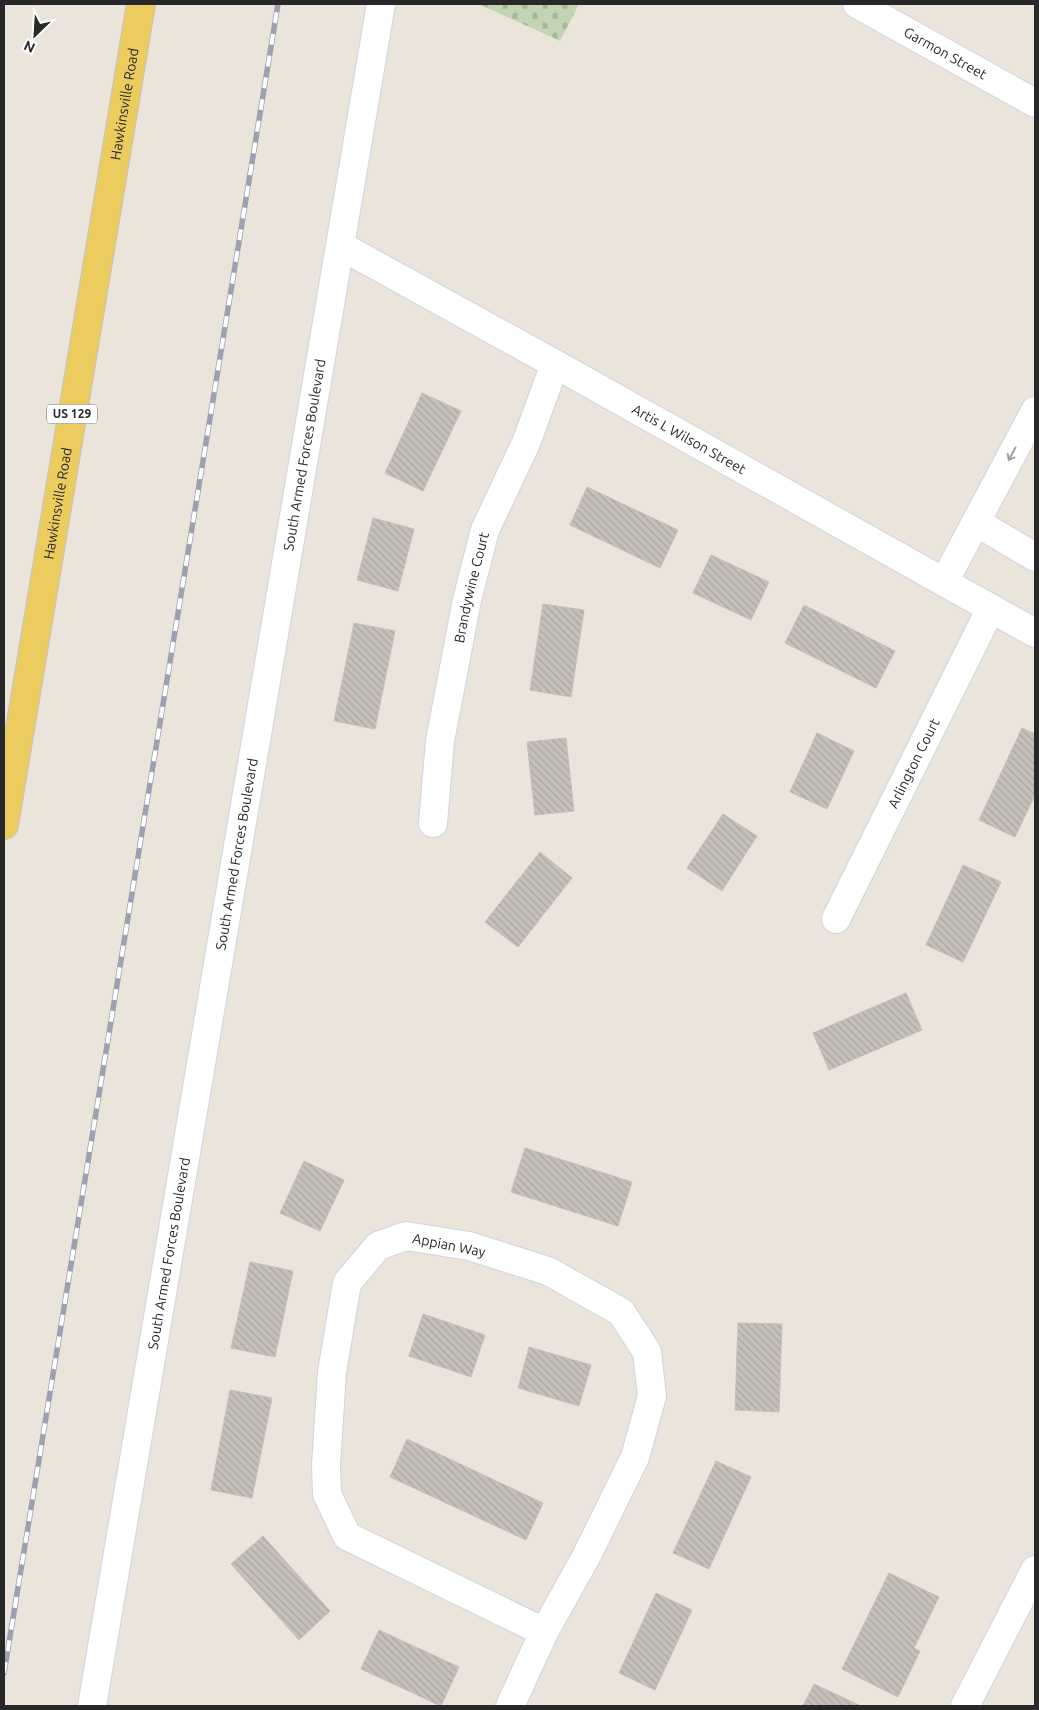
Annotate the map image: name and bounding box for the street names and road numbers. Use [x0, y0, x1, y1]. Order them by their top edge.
street label: Garmon Street [901, 24, 990, 83]
street label: Hawkinsville Road [107, 47, 142, 161]
street label: South Armed Forces Boulevard [280, 358, 329, 552]
street label: Artis L Wilson Street [629, 401, 749, 478]
road number: US 129 [47, 404, 97, 424]
street label: Hawkinsville Road [40, 446, 75, 561]
street label: Brandywine Court [451, 530, 492, 644]
street label: Arlington Court [885, 715, 943, 811]
street label: South Armed Forces Boulevard [212, 757, 261, 951]
street label: South Armed Forces Boulevard [145, 1156, 193, 1351]
street label: Appian Way [411, 1230, 487, 1260]

